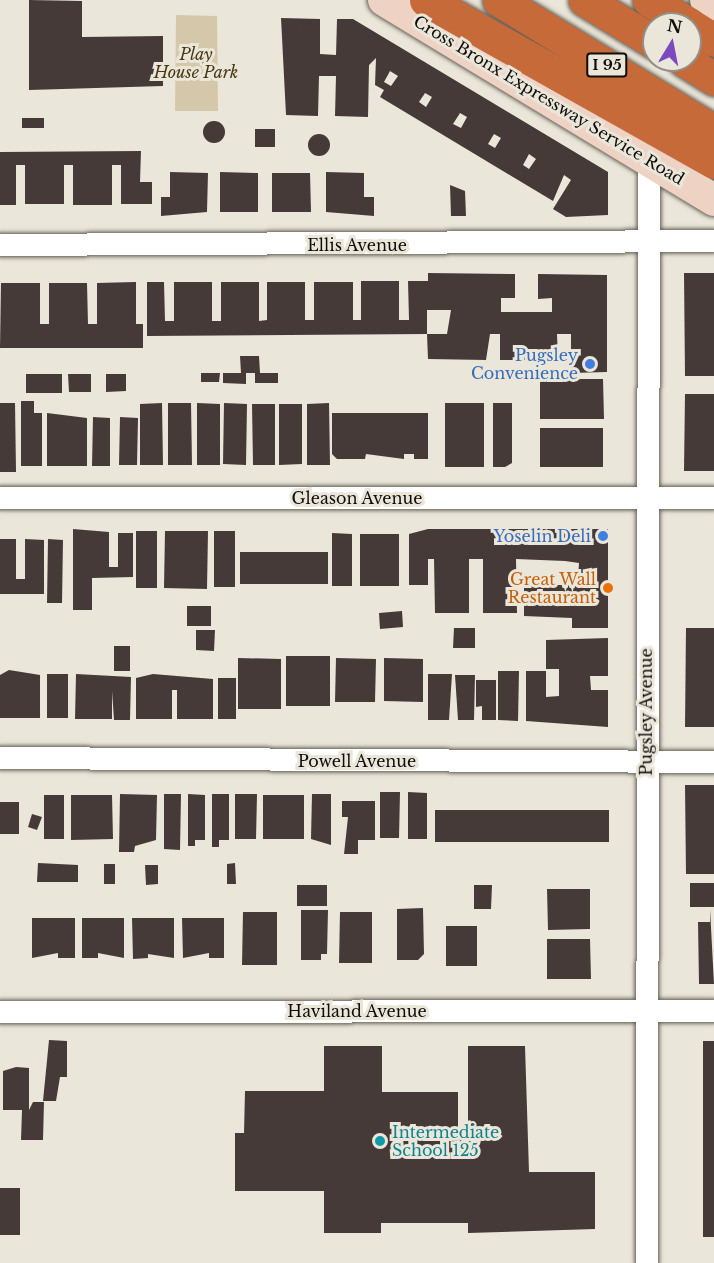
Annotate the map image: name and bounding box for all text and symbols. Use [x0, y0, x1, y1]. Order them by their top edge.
street label: Cross Bronx Expressway Service Road [410, 11, 688, 189]
north arrow [642, 12, 702, 72]
text: N [666, 15, 684, 37]
park label: Play House Park [154, 44, 238, 82]
road number: I 95 [586, 53, 628, 77]
street label: Ellis Avenue [307, 235, 407, 255]
place label: Pugsley Convenience [471, 345, 578, 383]
marker: Pugsley Convenience [583, 357, 597, 371]
street label: Gleason Avenue [291, 488, 423, 508]
place label: Yoselin Deli [494, 526, 591, 546]
marker: Yoselin Deli [596, 529, 610, 543]
place label: Great Wall Restaurant [508, 569, 596, 607]
marker: Great Wall Restaurant [601, 581, 615, 595]
street label: Pugsley Avenue [636, 648, 656, 776]
street label: Powell Avenue [297, 751, 417, 771]
street label: Haviland Avenue [287, 1001, 427, 1021]
place label: Intermediate School 125 [392, 1122, 499, 1160]
marker: Intermediate School 125 [373, 1134, 387, 1148]

